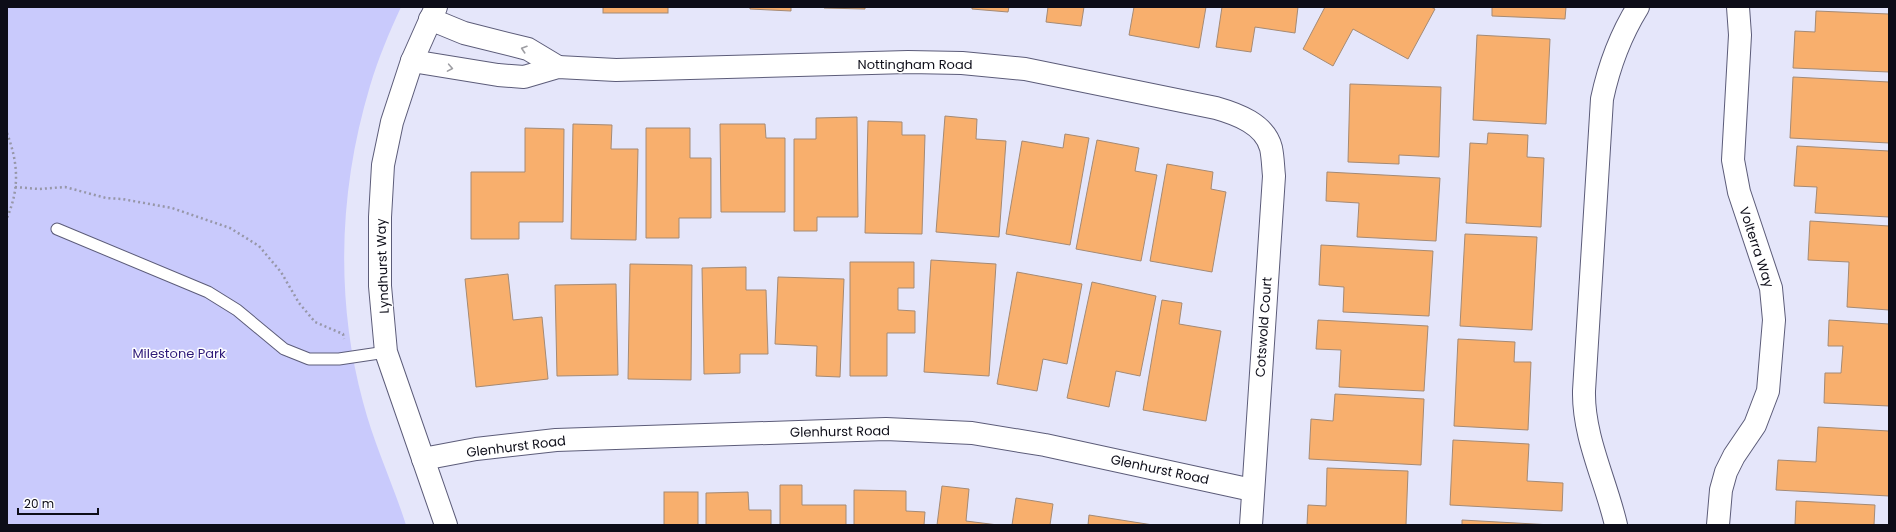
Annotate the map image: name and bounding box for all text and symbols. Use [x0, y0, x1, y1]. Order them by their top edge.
one-way arrow [521, 45, 528, 53]
street label: Nottingham Road [858, 55, 973, 74]
one-way arrow [447, 64, 454, 72]
street label: Volterra Way [1735, 204, 1779, 291]
street label: Lyndhurst Way [371, 217, 394, 314]
street label: Cotswold Court [1251, 276, 1277, 378]
park label: Milestone Park [132, 344, 226, 363]
street label: Glenhurst Road [790, 421, 890, 442]
street label: Glenhurst Road [465, 431, 567, 462]
street label: Glenhurst Road [1109, 450, 1211, 489]
scale bar [18, 490, 98, 516]
text: 20 m [24, 495, 54, 512]

